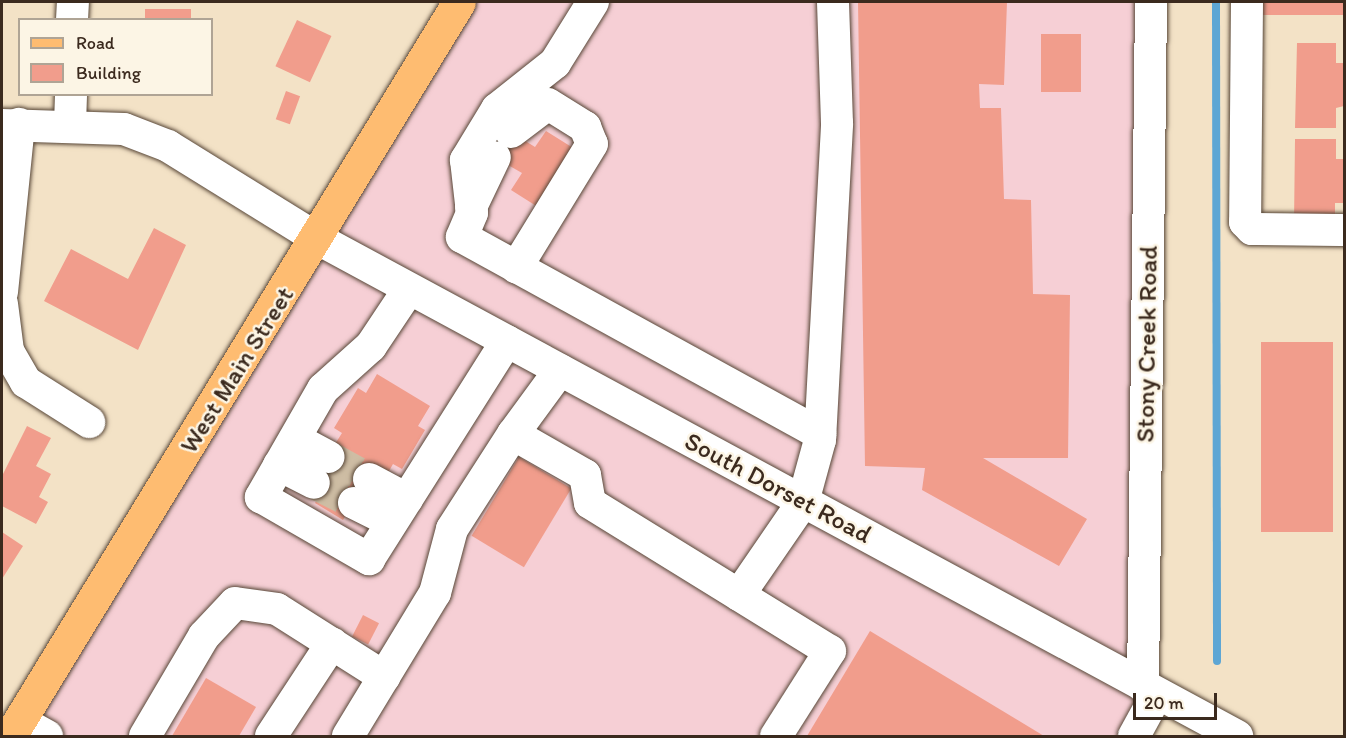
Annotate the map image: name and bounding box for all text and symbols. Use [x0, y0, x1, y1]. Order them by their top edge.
legend [18, 18, 213, 96]
text: Road [76, 32, 115, 54]
text: Building [76, 62, 141, 84]
street label: Stony Creek Road [1130, 246, 1164, 442]
street label: West Main Street [173, 281, 301, 459]
street label: South Dorset Road [679, 426, 877, 550]
scale bar [1136, 681, 1220, 719]
text: 20 m [1144, 692, 1184, 714]

